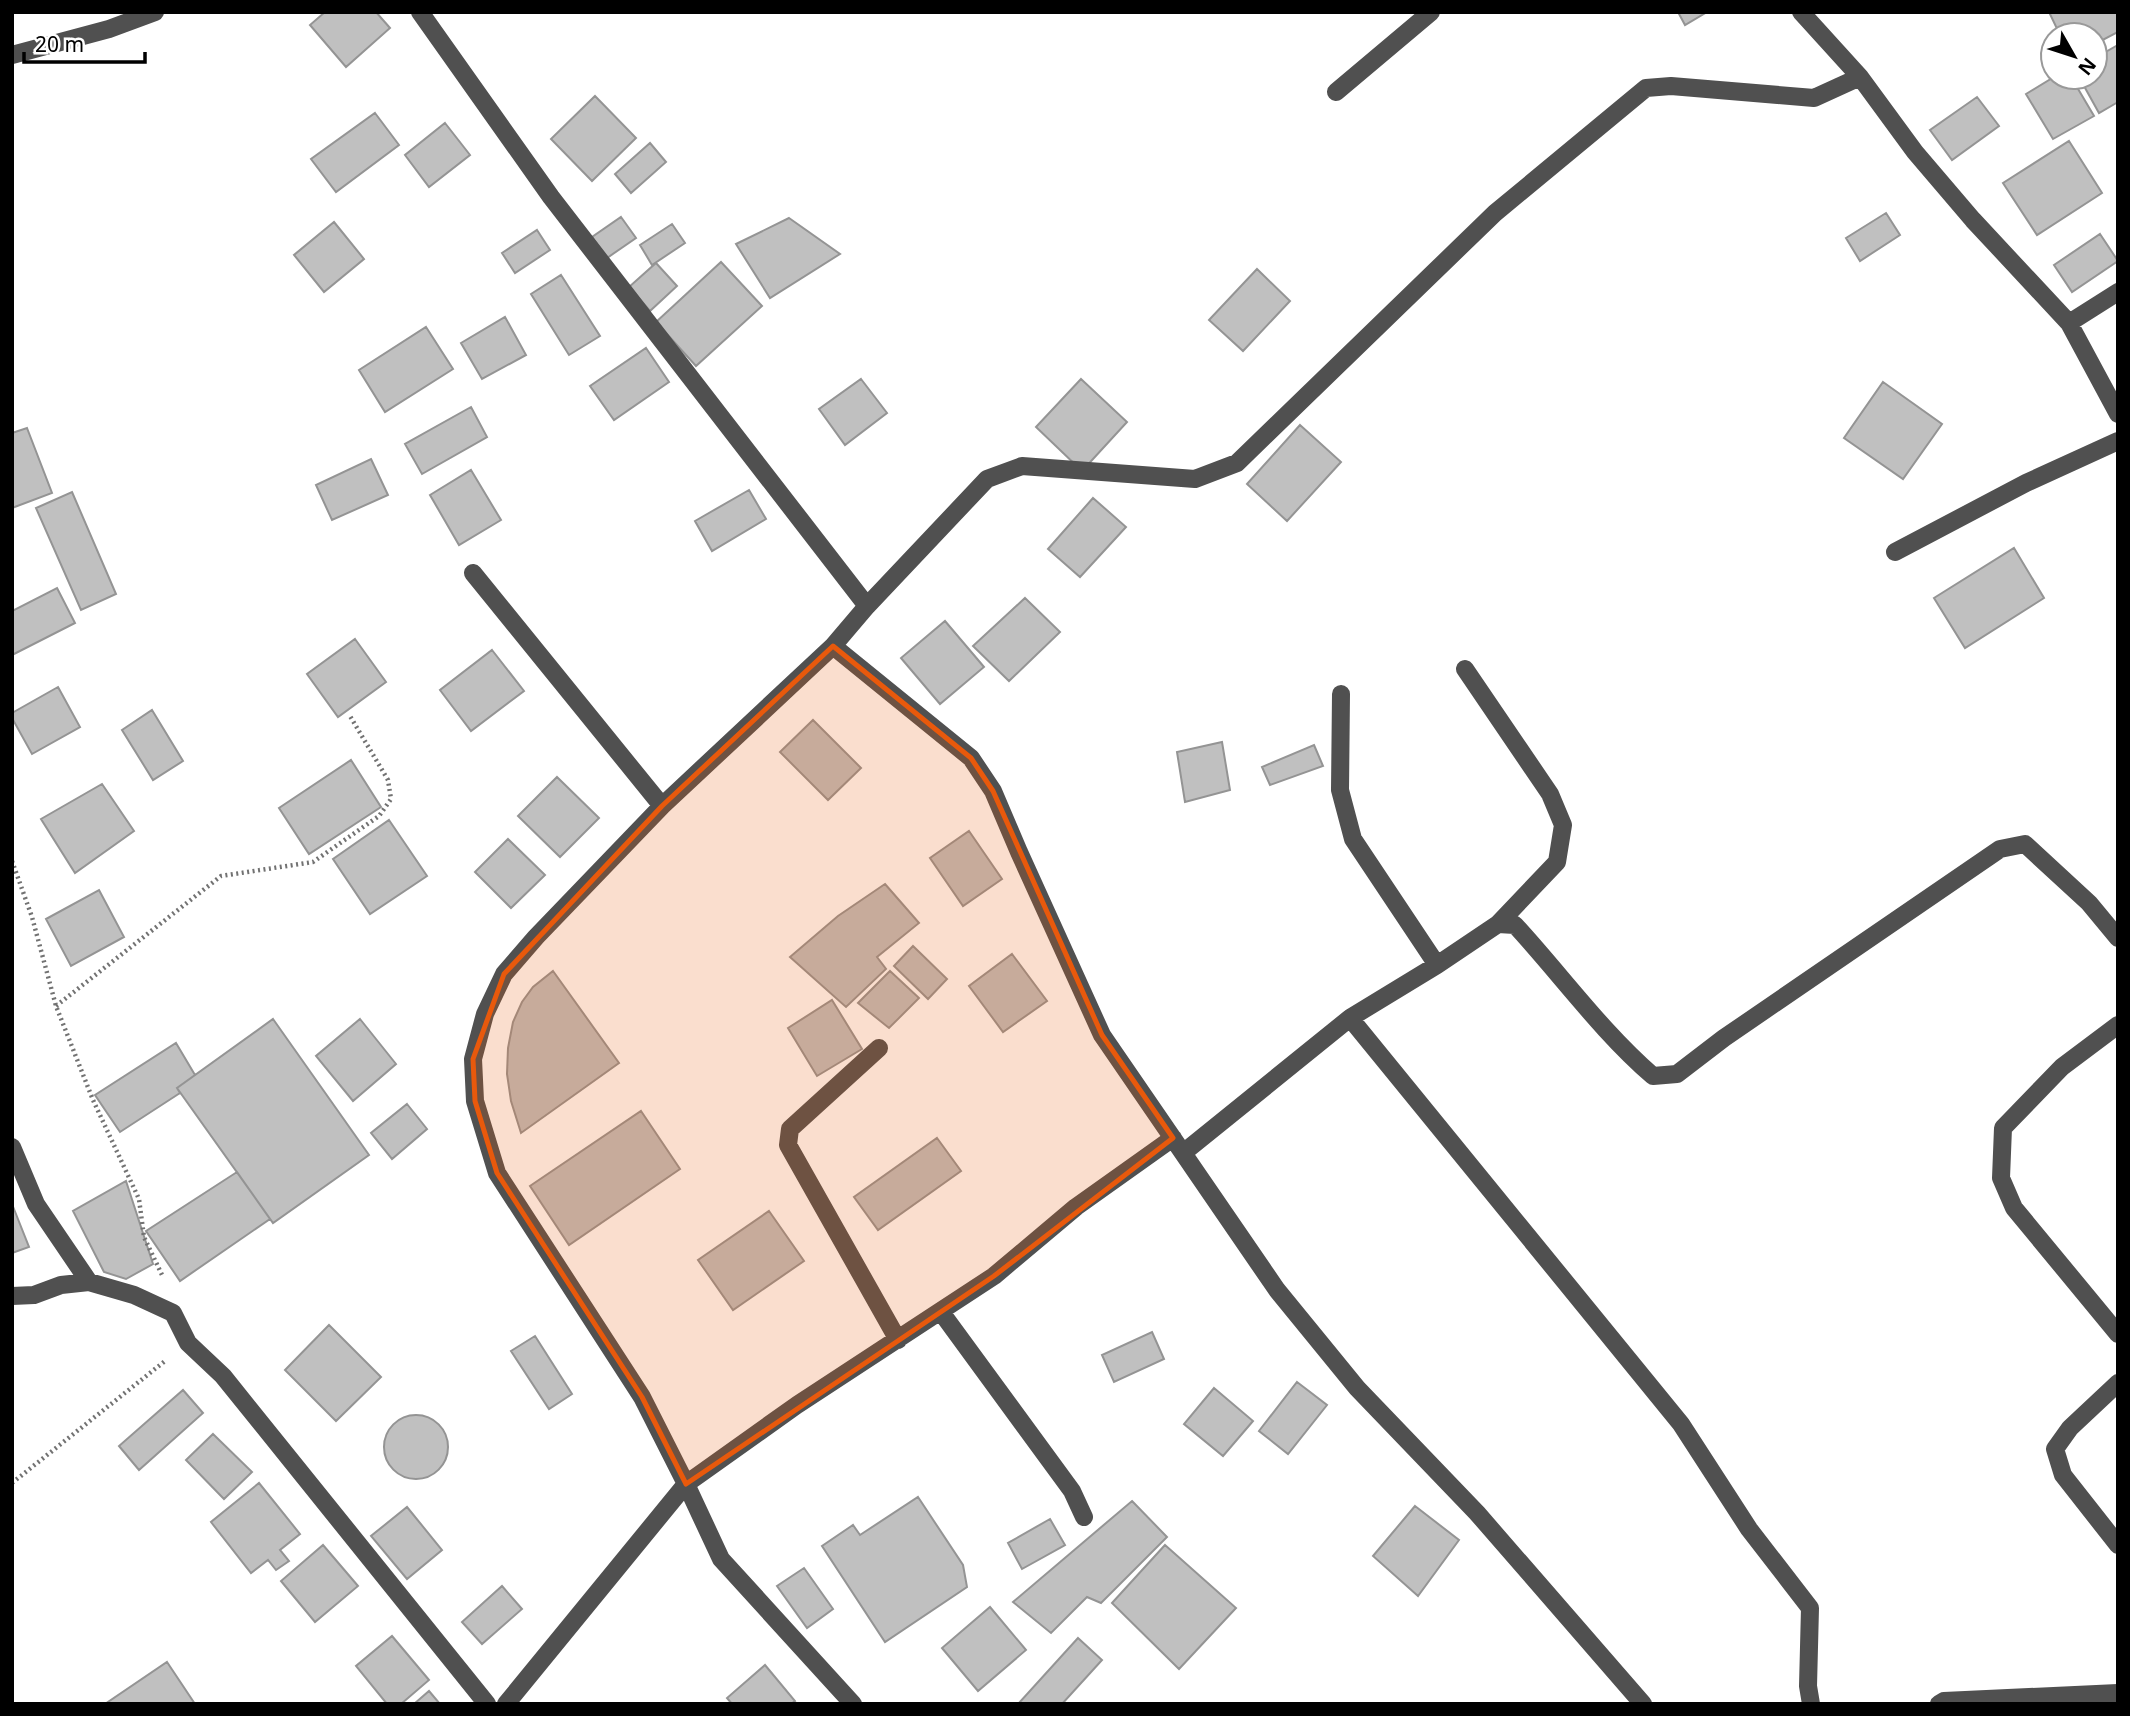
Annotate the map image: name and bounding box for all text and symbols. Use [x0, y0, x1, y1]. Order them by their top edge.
scale bar [24, 21, 145, 65]
north arrow [2039, 21, 2109, 91]
text: 20 m [35, 30, 84, 58]
text: N [2072, 53, 2102, 81]

